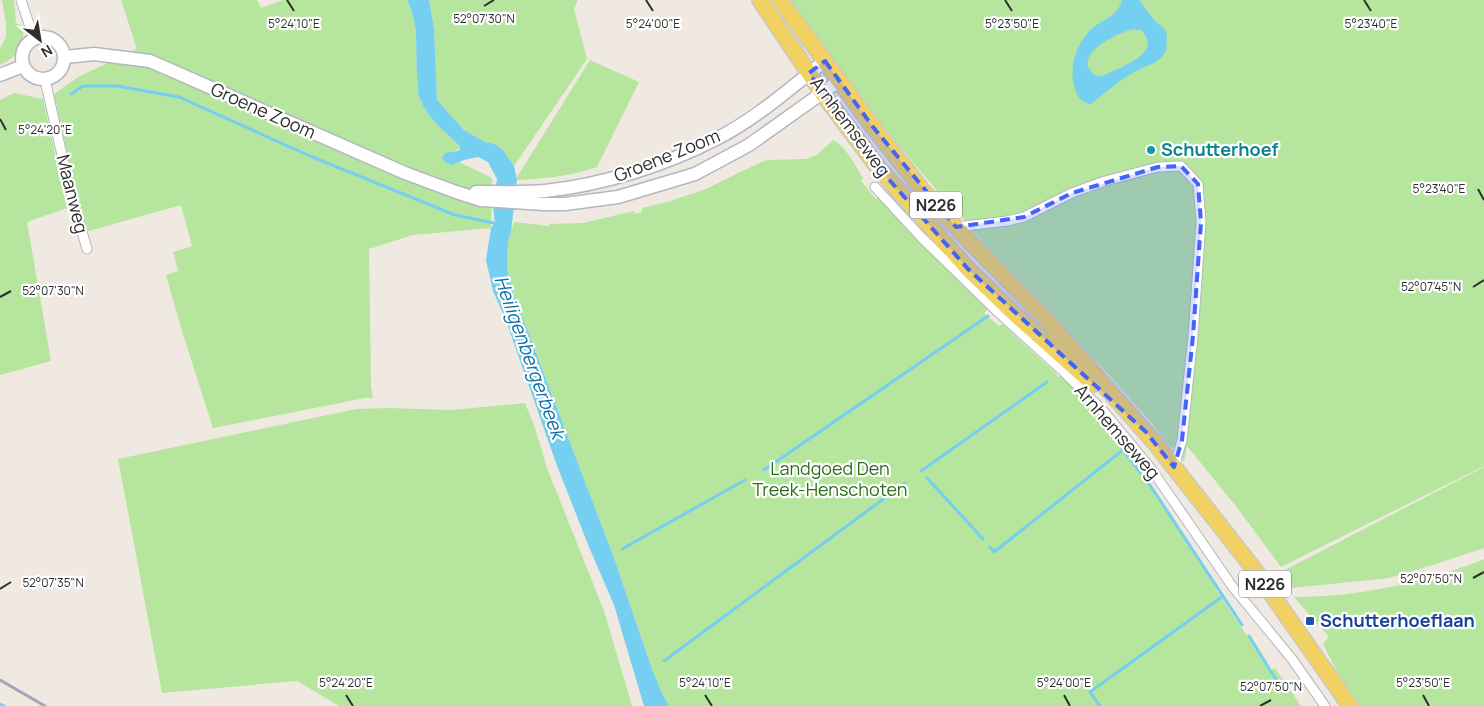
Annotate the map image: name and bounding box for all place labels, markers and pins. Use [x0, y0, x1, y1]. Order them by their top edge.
place label: Schutterhoef [1161, 137, 1278, 161]
marker: Schutterhoef [1145, 144, 1157, 156]
place label: Schutterhoeflaan [1320, 608, 1475, 632]
marker: Schutterhoeflaan [1304, 615, 1316, 627]

